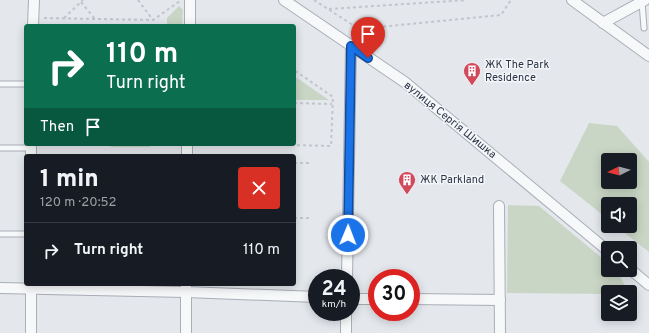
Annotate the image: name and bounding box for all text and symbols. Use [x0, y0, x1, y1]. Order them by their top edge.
pin [351, 17, 385, 58]
icon: arrive [357, 23, 379, 45]
text: 110 m [106, 37, 178, 73]
icon: right [40, 40, 92, 92]
place label: ЖК The Park Residence [485, 58, 549, 85]
building icon: ЖК The Park Residence [462, 61, 482, 86]
text: Turn right [106, 72, 186, 95]
street label: вулиця Сергія Шишка [401, 78, 499, 162]
icon: arrive [82, 116, 104, 138]
text: Then [40, 118, 74, 137]
north arrow [601, 153, 637, 189]
map controls [601, 153, 637, 321]
text: 1 min [40, 165, 99, 195]
button: close [238, 167, 280, 209]
building icon: ЖК Parkland [397, 170, 417, 195]
place label: ЖК Parkland [420, 173, 484, 187]
text: 120 m · 20:52 [40, 195, 117, 211]
button: sound [601, 197, 637, 233]
position arrow [327, 214, 369, 256]
icon: right [40, 240, 62, 262]
text: Turn right [74, 241, 143, 260]
text: 110 m [243, 241, 280, 260]
button: search [601, 241, 637, 277]
speed limit sign: 30 [368, 269, 420, 321]
text: 24 [321, 277, 347, 303]
button: layers [601, 285, 637, 321]
text: km/h [322, 298, 346, 311]

